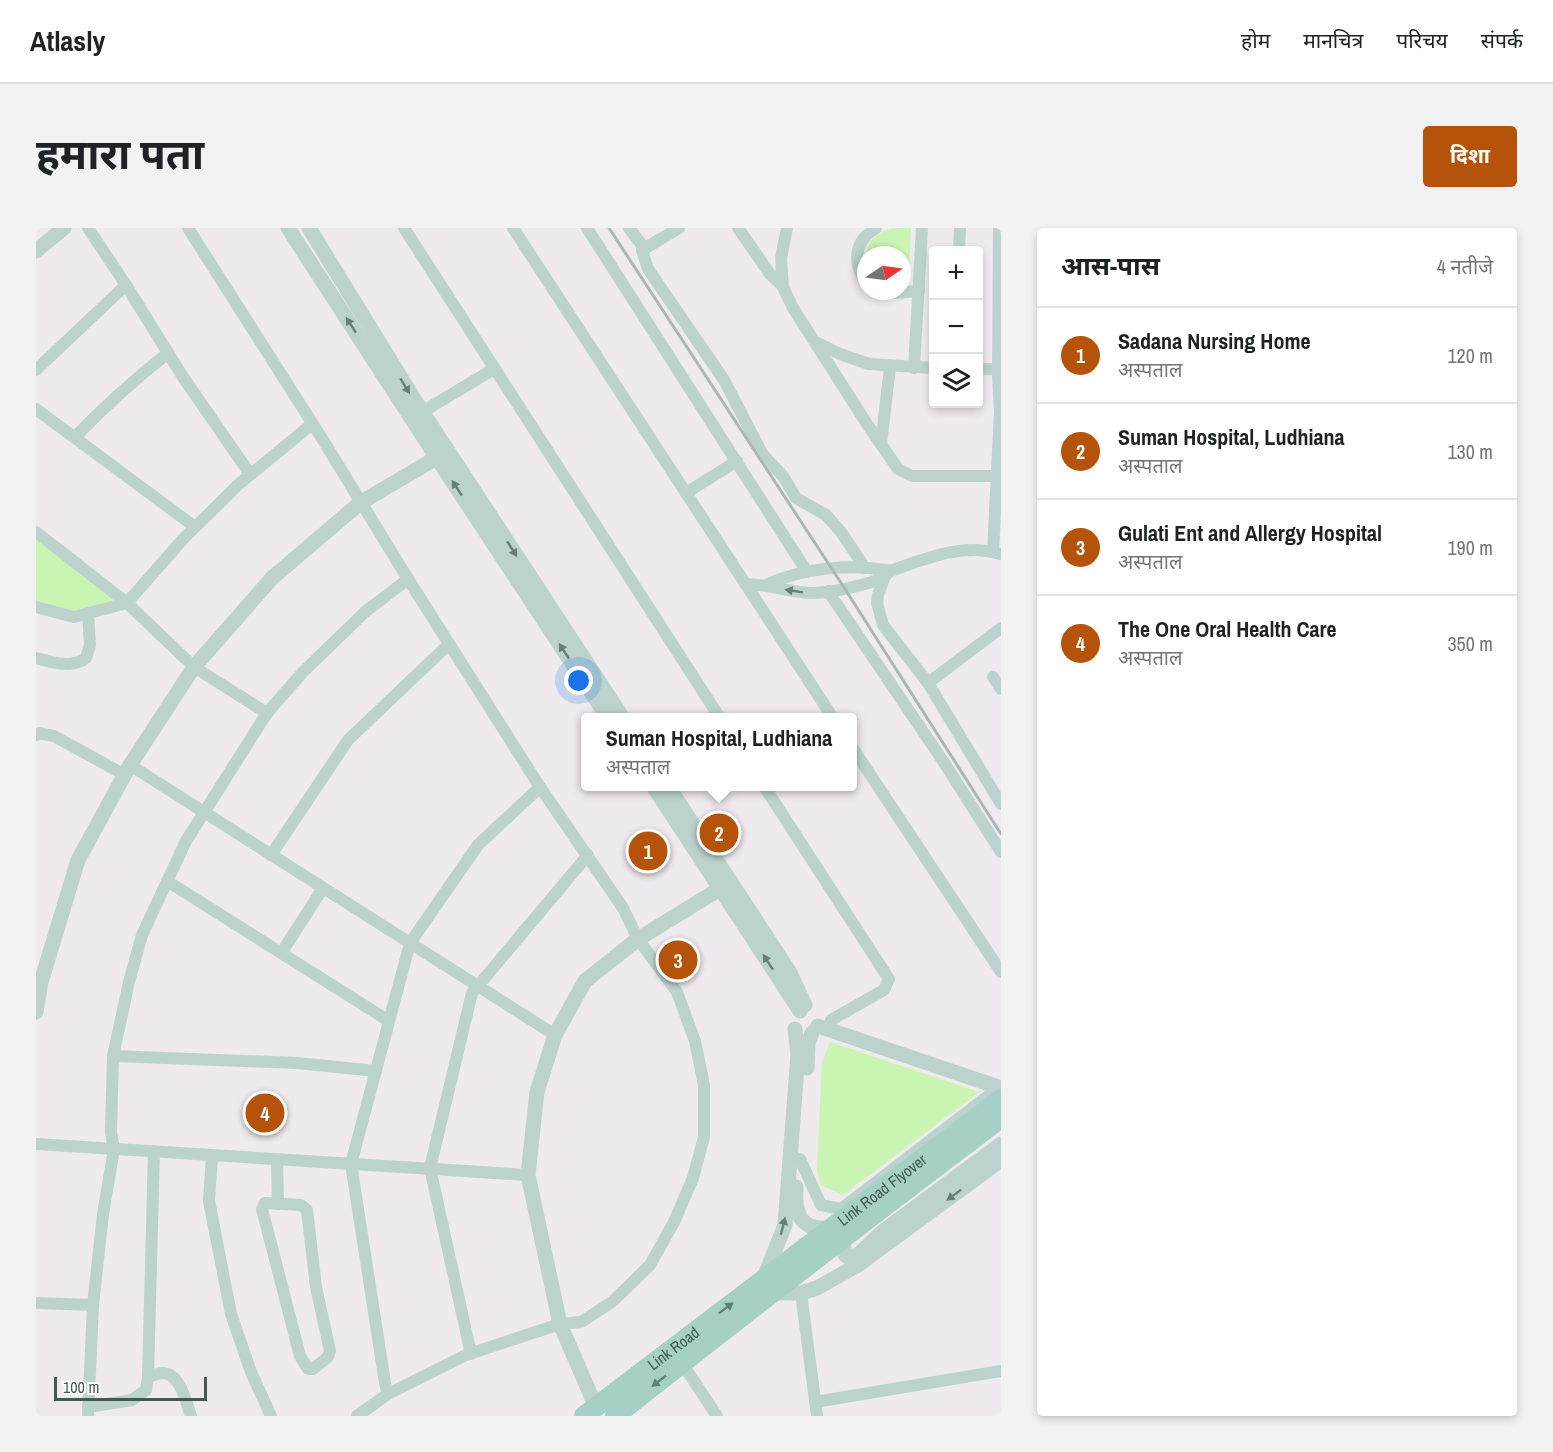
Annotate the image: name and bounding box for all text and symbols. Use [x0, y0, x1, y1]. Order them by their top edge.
text: Atlasly [30, 22, 105, 60]
text: होम [1241, 26, 1270, 55]
text: मानचित्र [1303, 26, 1363, 55]
text: परिचय [1396, 26, 1448, 55]
text: संपर्क [1481, 26, 1523, 55]
text: हमारा पता [36, 126, 204, 182]
button: दिशा [1423, 126, 1517, 187]
north arrow [857, 246, 911, 300]
map controls [929, 246, 983, 408]
button: + [929, 246, 983, 300]
text: आस-पास [1061, 248, 1160, 283]
text: 4 नतीजे [1437, 253, 1493, 280]
button: − [929, 300, 983, 354]
one-way arrow [345, 317, 356, 333]
text: Sadana Nursing Home [1118, 326, 1310, 356]
text: 1 [1076, 342, 1085, 369]
text: 120 m [1447, 342, 1493, 369]
button: layers [929, 354, 983, 408]
text: अस्पताल [1118, 356, 1183, 383]
one-way arrow [400, 378, 411, 394]
text: Suman Hospital, Ludhiana [1118, 422, 1345, 452]
text: 2 [1076, 438, 1085, 465]
text: 130 m [1447, 438, 1493, 465]
text: अस्पताल [1118, 452, 1183, 479]
one-way arrow [451, 480, 462, 497]
text: Gulati Ent and Allergy Hospital [1118, 518, 1382, 548]
text: 3 [1076, 534, 1085, 561]
text: 190 m [1447, 534, 1493, 561]
one-way arrow [506, 541, 517, 557]
text: अस्पताल [1118, 548, 1183, 575]
one-way arrow [785, 587, 804, 596]
text: The One Oral Health Care [1118, 614, 1337, 644]
text: 4 [1076, 630, 1085, 657]
text: 350 m [1447, 630, 1493, 657]
one-way arrow [559, 643, 570, 659]
text: अस्पताल [1118, 644, 1183, 671]
your location [564, 666, 593, 695]
popup [581, 713, 857, 791]
text: Suman Hospital, Ludhiana [606, 723, 832, 753]
text: अस्पताल [606, 753, 670, 780]
pin: 2 [700, 810, 738, 856]
pin: 1 [628, 828, 668, 874]
pin: 3 [658, 938, 698, 982]
one-way arrow [763, 954, 774, 970]
pin: 4 [246, 1090, 284, 1136]
street label: Link Road Flyover [833, 1148, 931, 1231]
one-way arrow [946, 1189, 962, 1201]
one-way arrow [778, 1217, 788, 1235]
one-way arrow [719, 1303, 734, 1315]
street label: Link Road [643, 1321, 704, 1375]
scale bar [54, 1374, 207, 1402]
one-way arrow [651, 1375, 667, 1388]
text: 100 m [63, 1376, 99, 1398]

